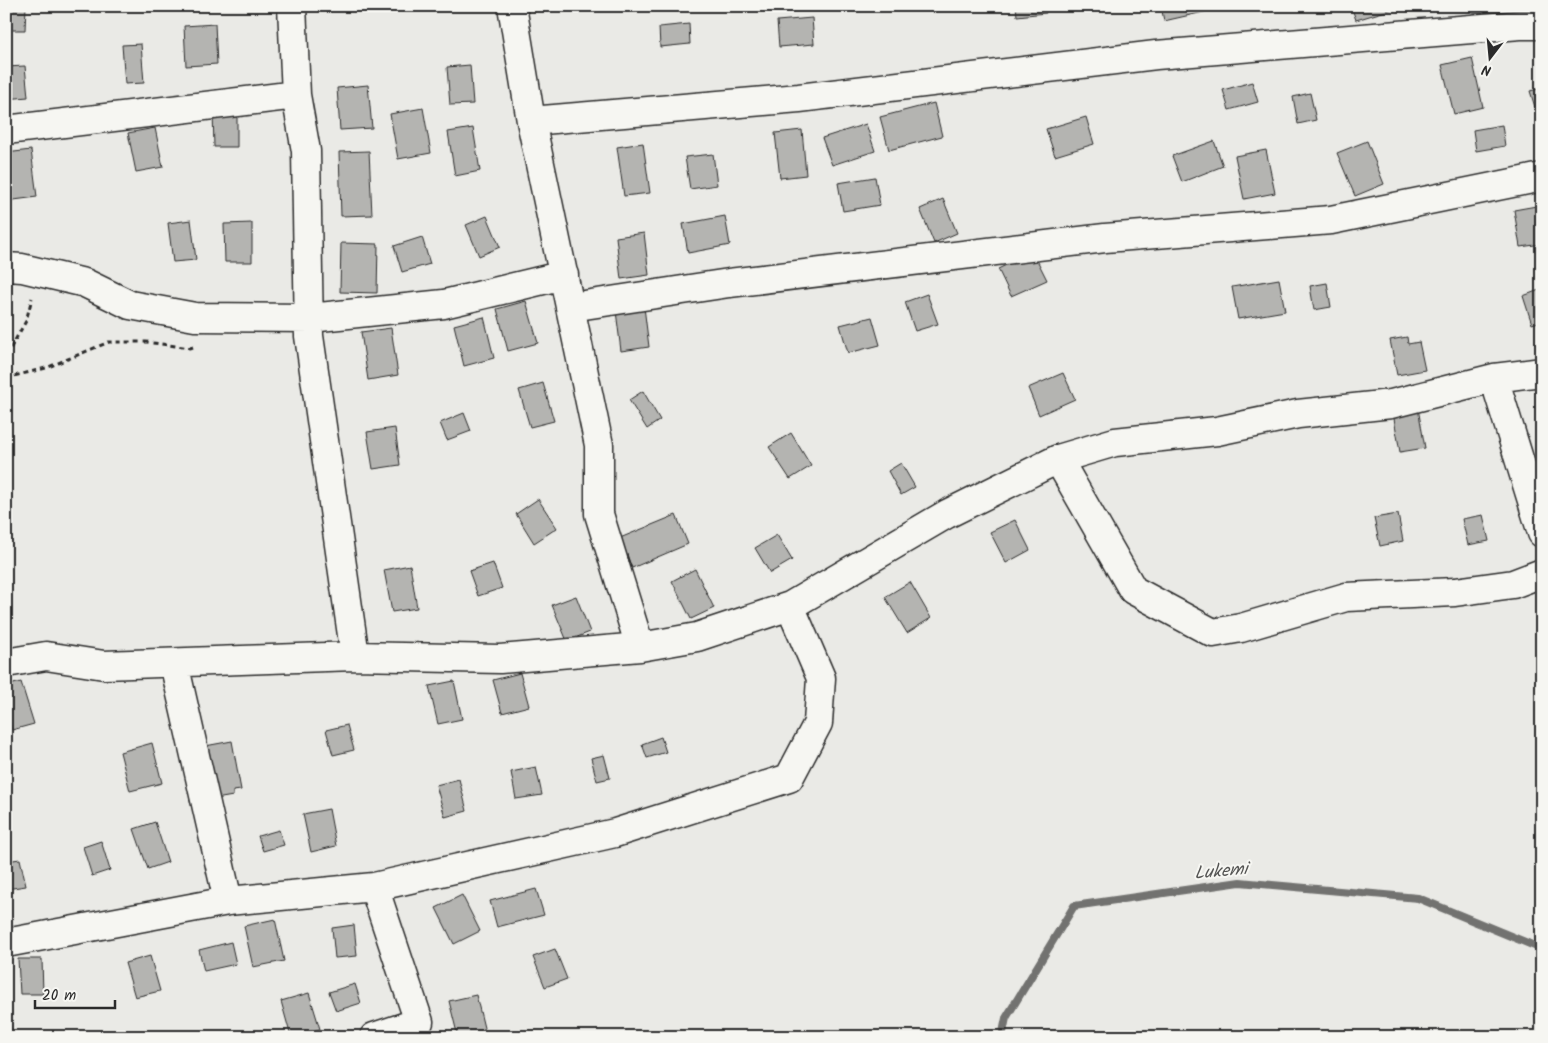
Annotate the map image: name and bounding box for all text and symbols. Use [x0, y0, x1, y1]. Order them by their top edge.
north arrow [1466, 32, 1516, 82]
text: N [1479, 58, 1494, 81]
water label: Lukemi [1193, 855, 1253, 889]
scale bar [35, 978, 115, 1010]
text: 20 m [42, 984, 76, 1008]

